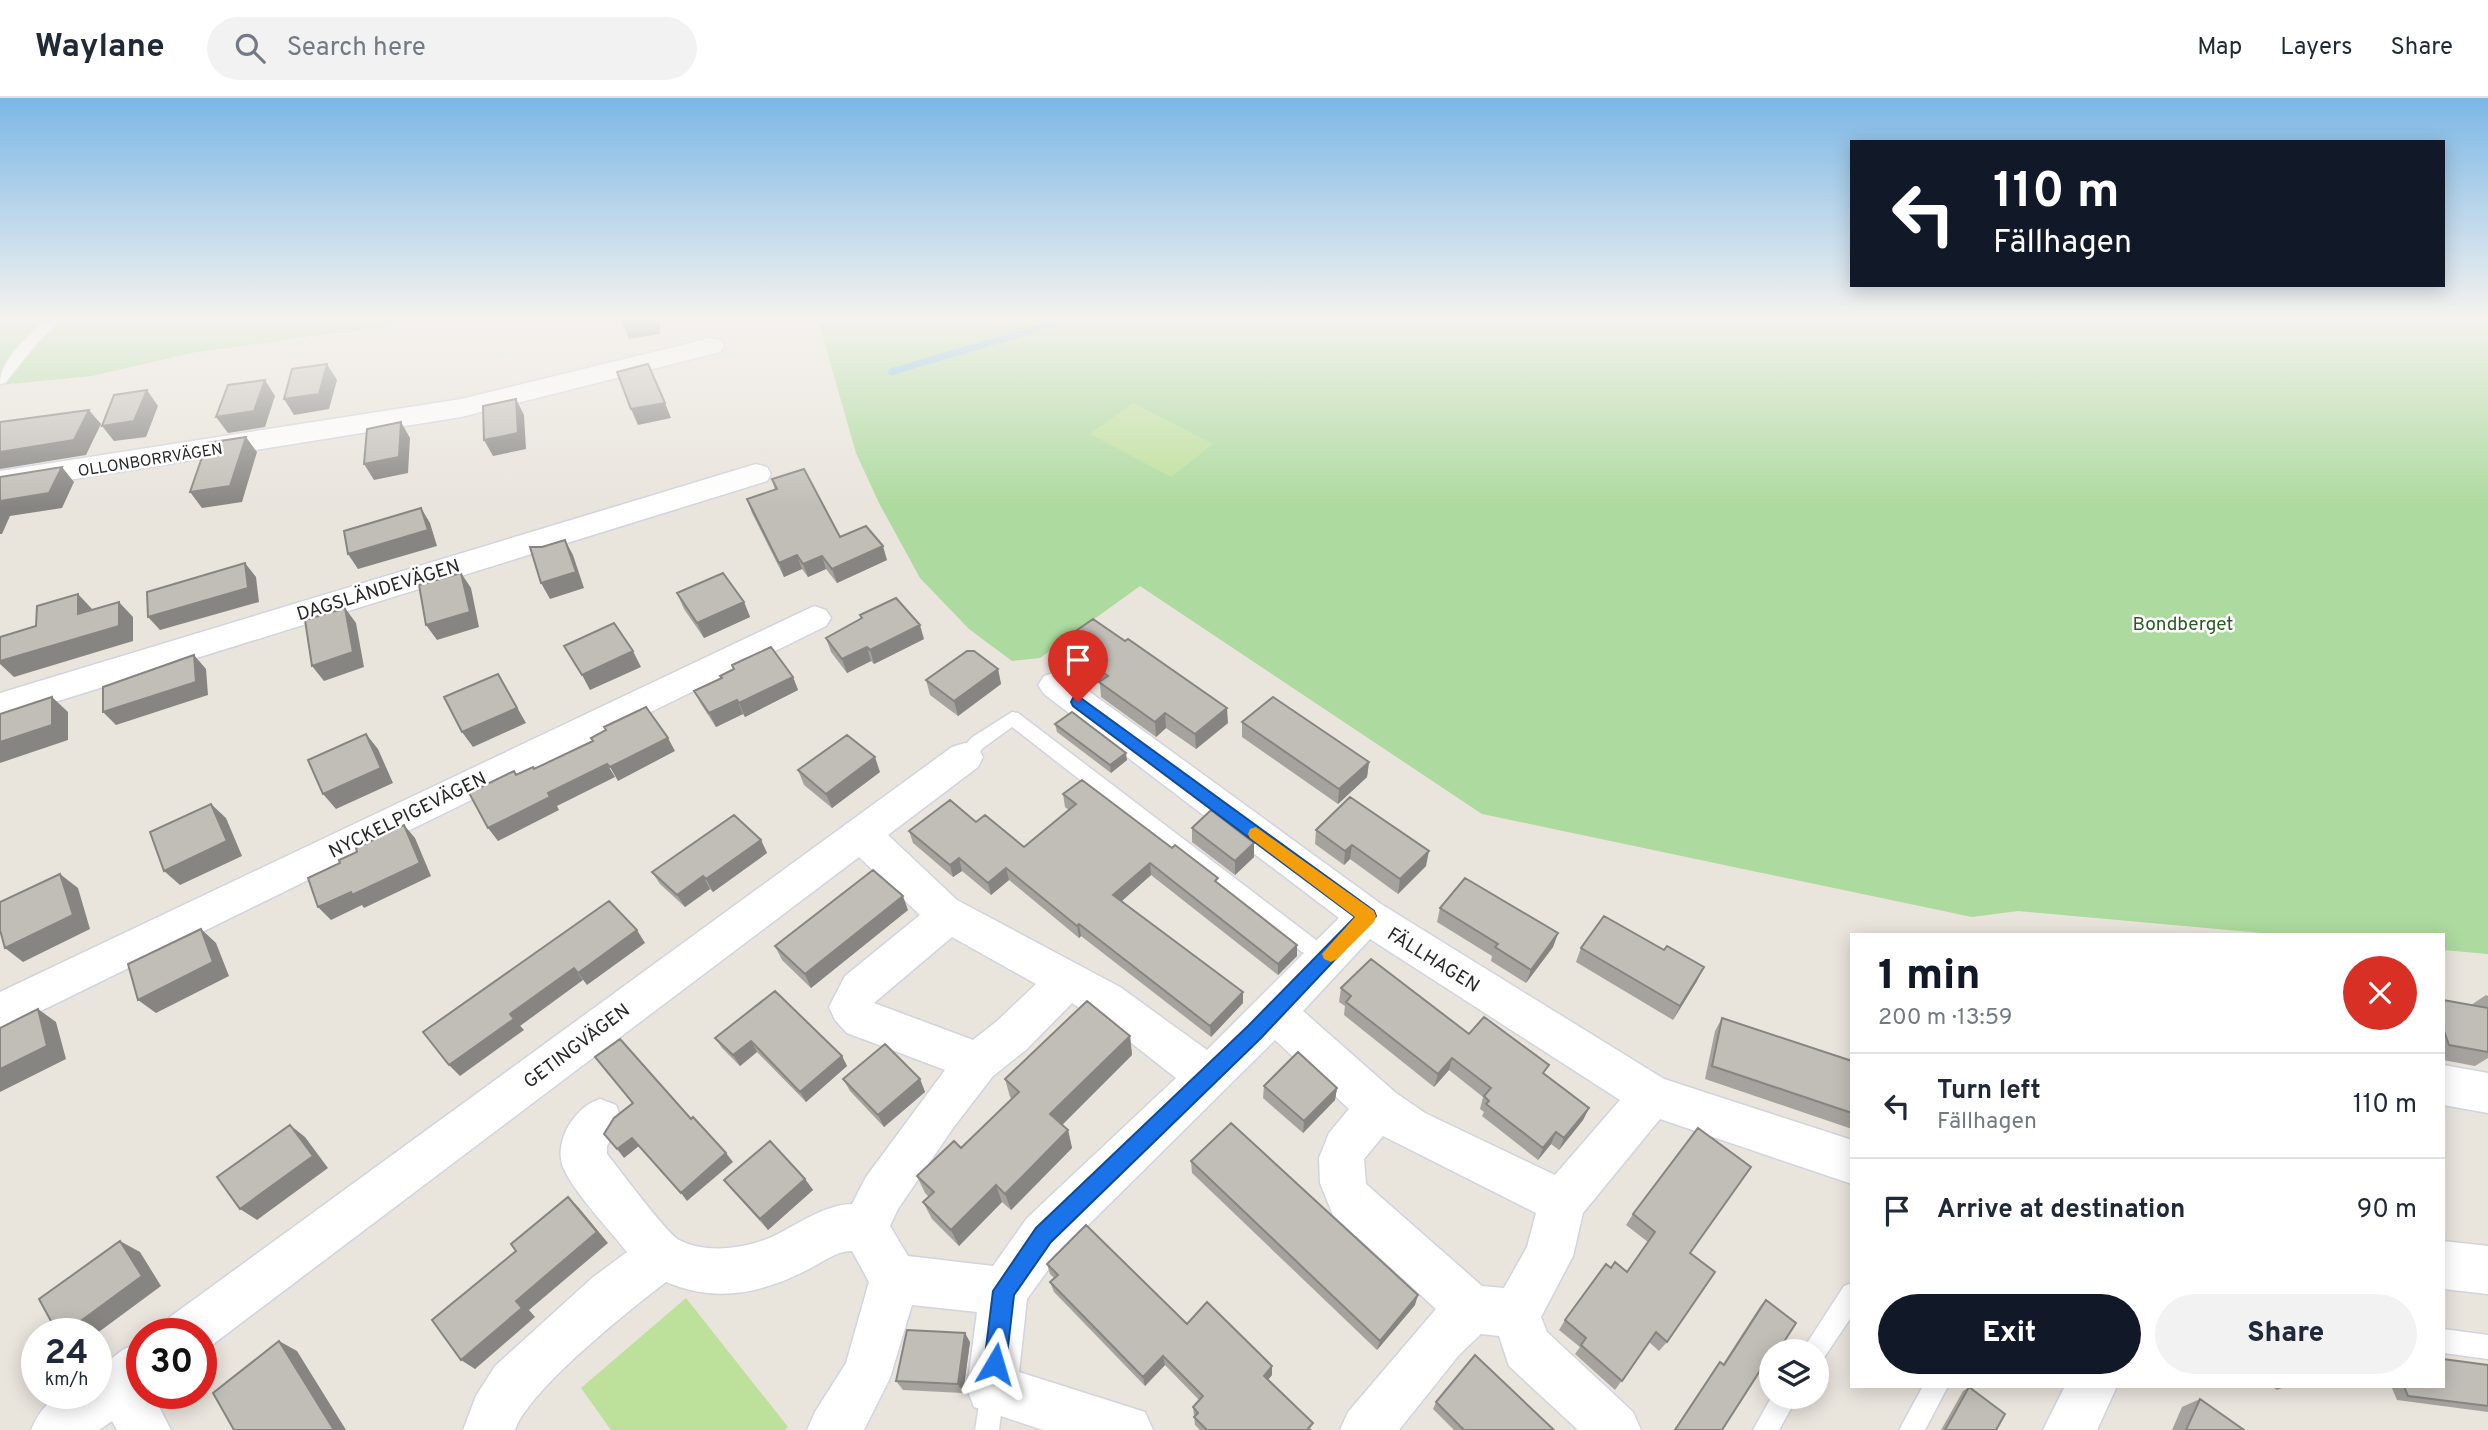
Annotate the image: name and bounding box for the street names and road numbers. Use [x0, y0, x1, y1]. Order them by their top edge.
street label: OLLONBORRVÄGEN [76, 439, 224, 482]
street label: DAGSLÄNDEVÄGEN [294, 554, 463, 627]
street label: NYCKELPIGEVÄGEN [325, 766, 491, 864]
street label: FÄLLHAGEN [1382, 922, 1484, 999]
street label: GETINGVÄGEN [519, 998, 635, 1094]

